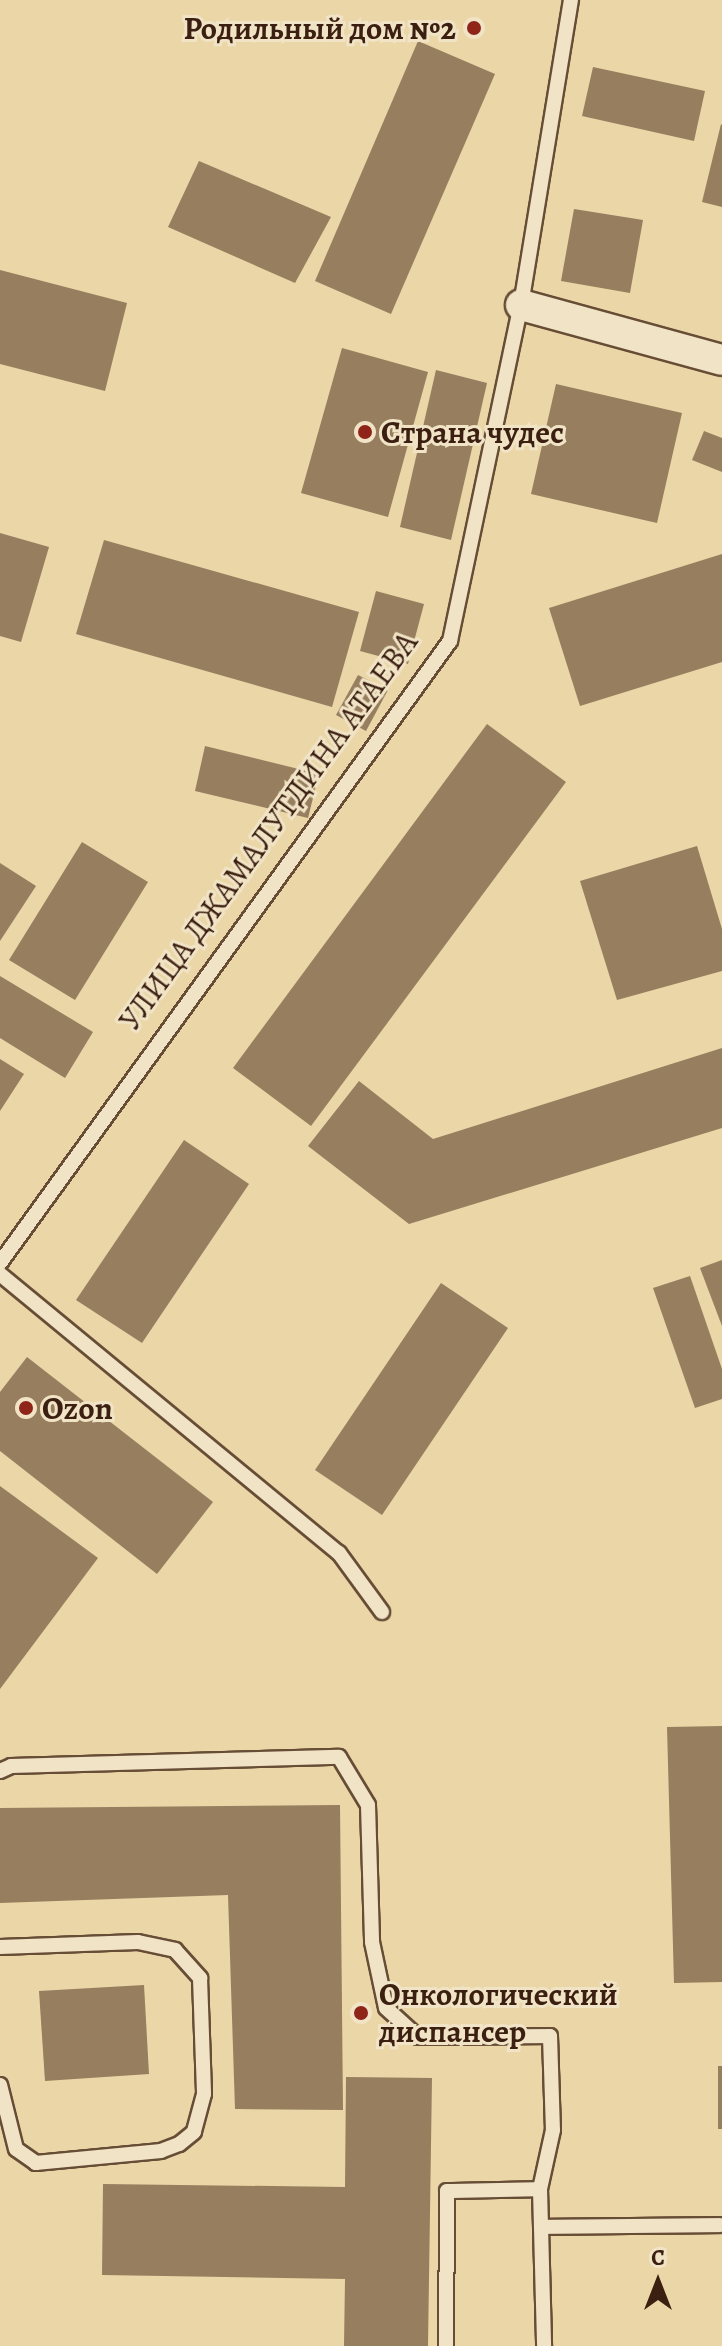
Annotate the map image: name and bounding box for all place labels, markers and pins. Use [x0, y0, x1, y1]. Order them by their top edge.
place label: Родильный дом №2 [183, 9, 456, 47]
marker: Родильный дом №2 [463, 17, 485, 39]
place label: Страна чудес [381, 413, 564, 451]
marker: Страна чудес [356, 423, 374, 441]
place label: Ozon [42, 1389, 113, 1427]
marker: Ozon [17, 1399, 35, 1417]
place label: Онкологический диспансер [379, 1976, 618, 2051]
marker: Онкологический диспансер [350, 2002, 372, 2024]

